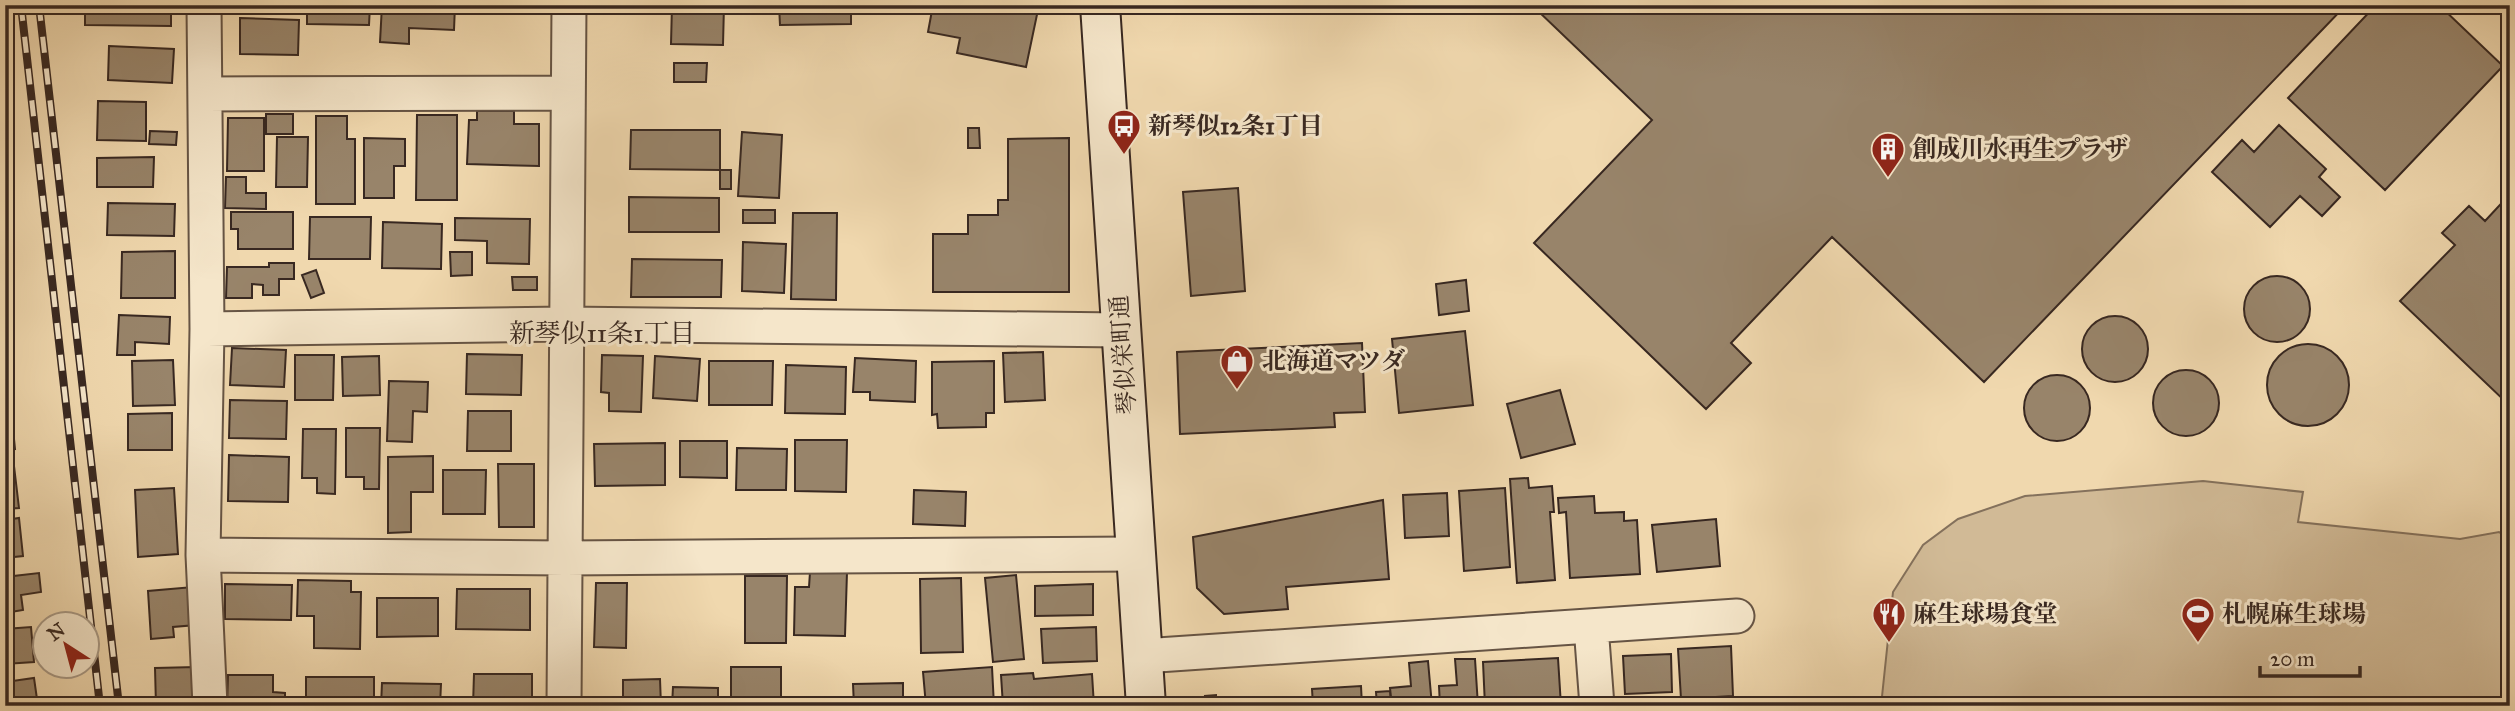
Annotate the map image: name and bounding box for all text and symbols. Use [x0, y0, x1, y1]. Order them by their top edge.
bus stop icon: 新琴似12条1丁目 [1105, 107, 1143, 156]
place label: 新琴似12条1丁目 [1148, 111, 1323, 141]
building icon: 創成川水再生プラザ [1869, 130, 1907, 179]
place label: 創成川水再生プラザ [1912, 134, 2128, 164]
street label: 琴似栄町通 [1104, 294, 1142, 416]
district label: 新琴似11条1丁目 [509, 317, 695, 349]
shop icon: 北海道マツダ [1218, 342, 1256, 391]
place label: 北海道マツダ [1262, 346, 1405, 376]
restaurant icon: 麻生球場食堂 [1870, 595, 1908, 644]
sports icon: 札幌麻生球場 [2179, 595, 2217, 644]
place label: 麻生球場食堂 [1913, 599, 2057, 629]
place label: 札幌麻生球場 [2222, 599, 2366, 629]
north arrow [32, 610, 102, 680]
text: N [43, 618, 70, 646]
scale bar [2260, 634, 2359, 678]
text: 20 m [2270, 646, 2315, 672]

